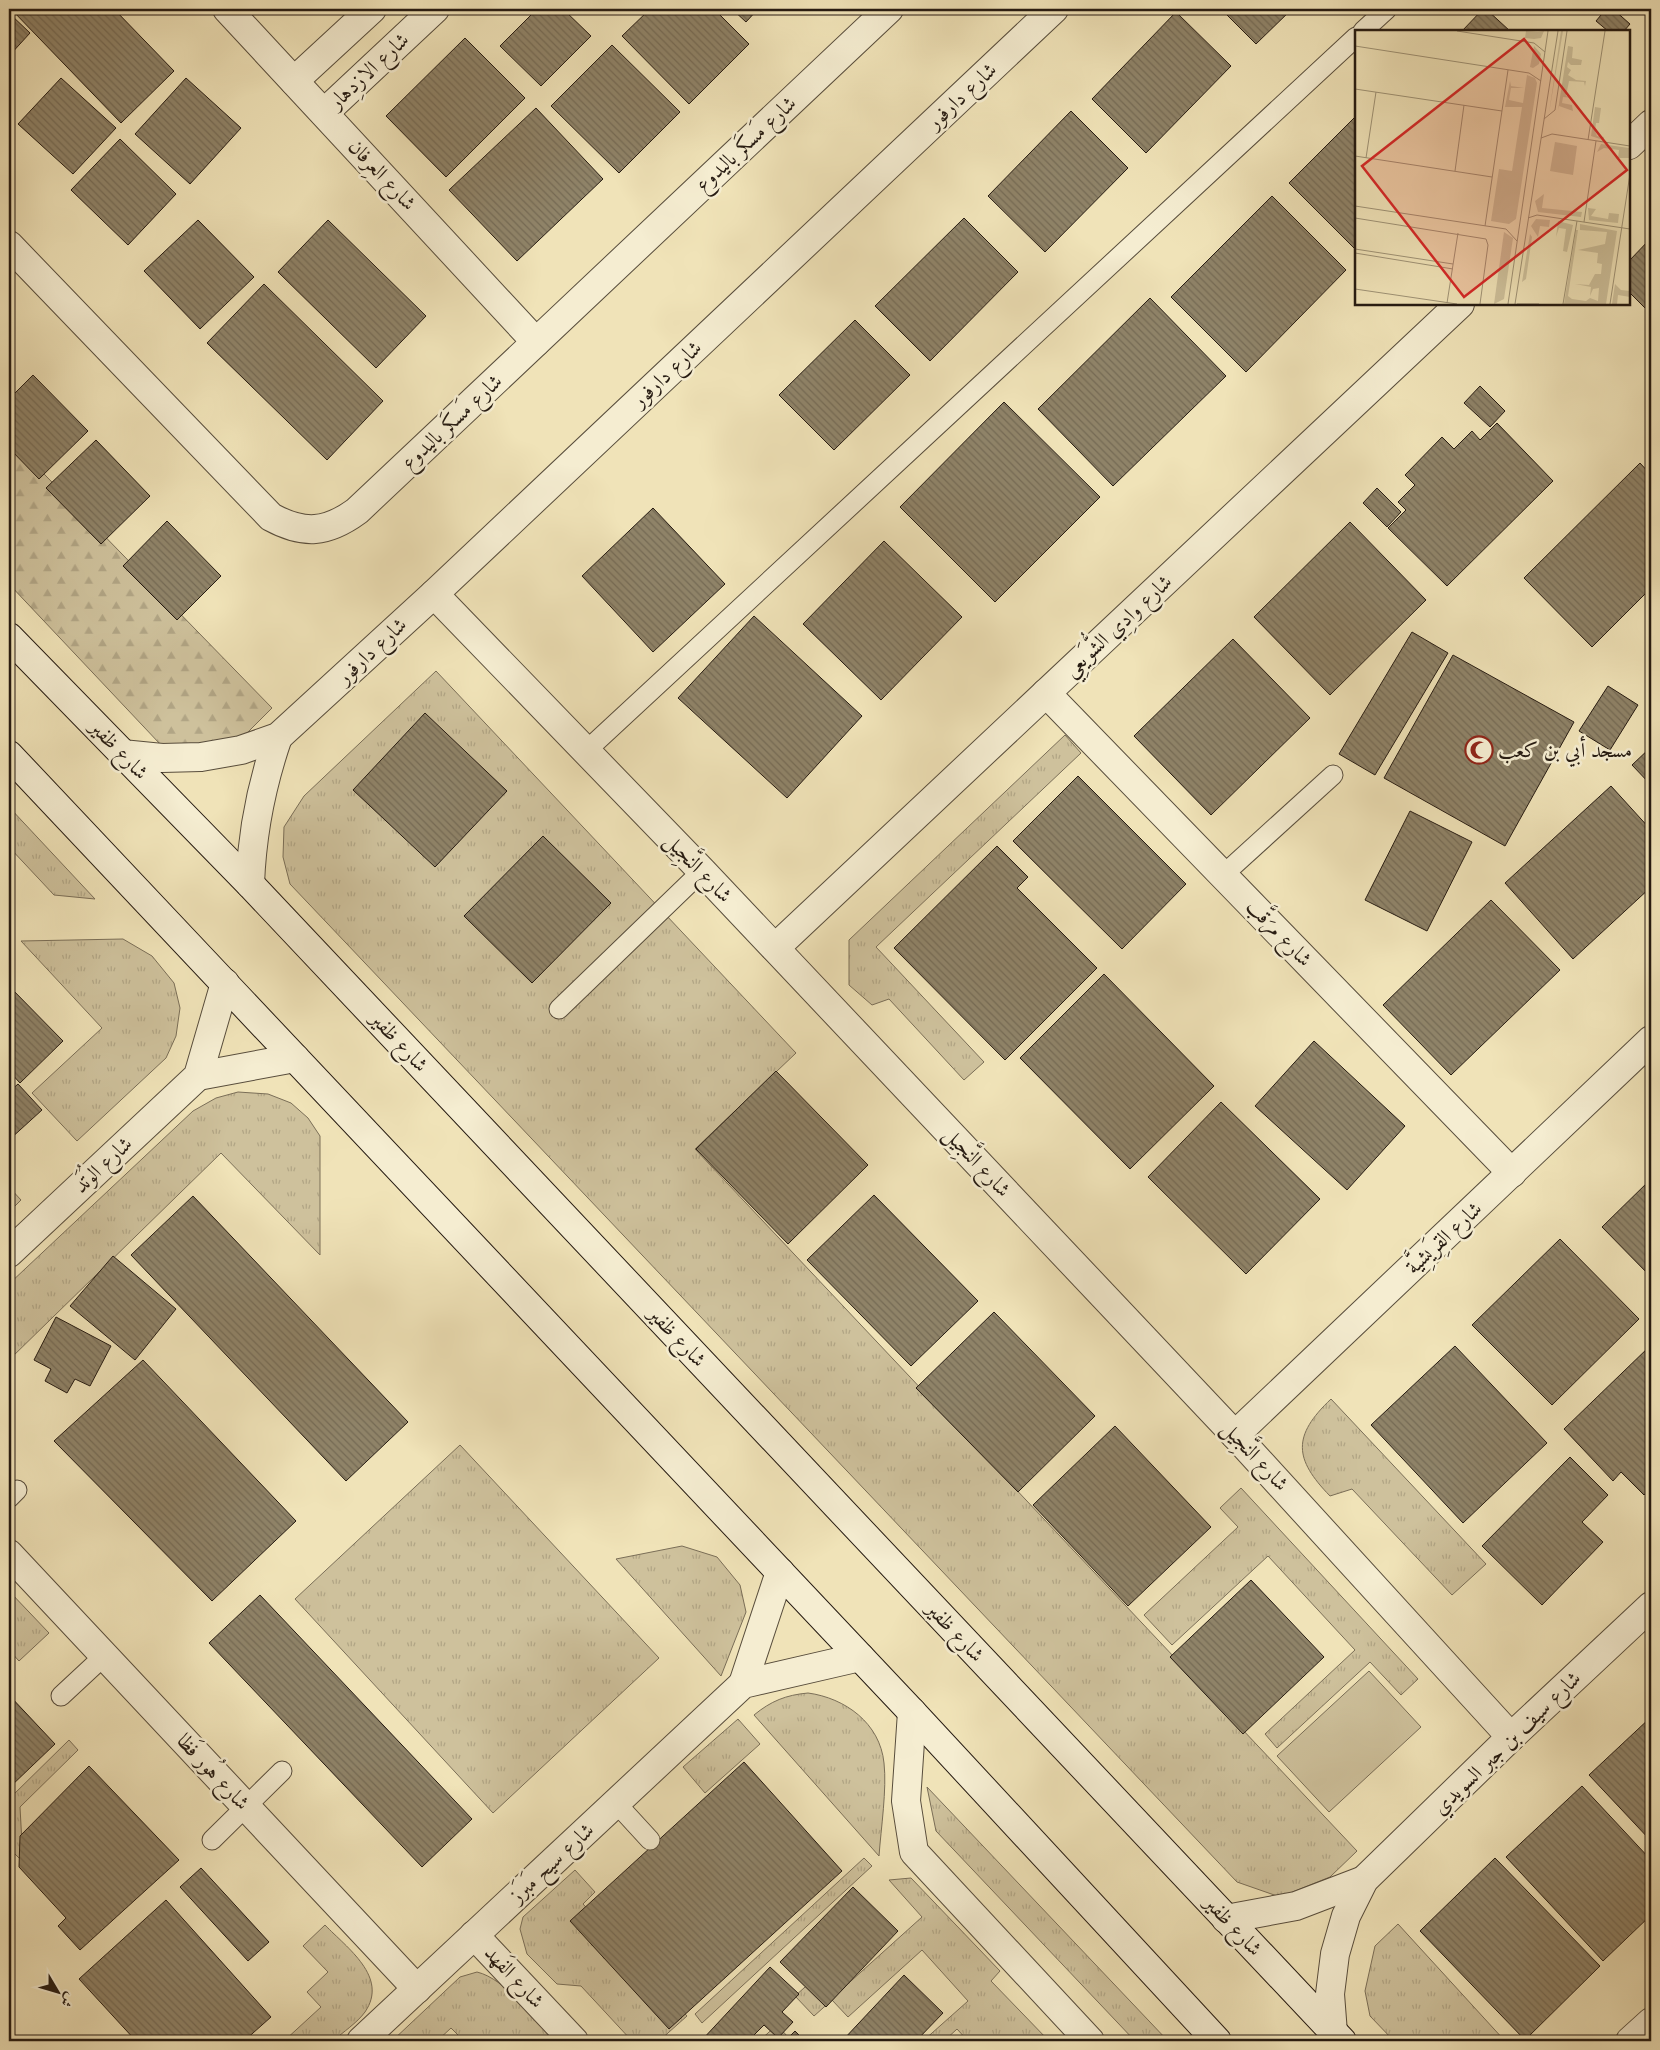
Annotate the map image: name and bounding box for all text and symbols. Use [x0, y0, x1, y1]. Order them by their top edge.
street label: شارع الازدِهار [321, 26, 418, 119]
inset map [1355, 30, 1630, 305]
street label: شارع دارفور [919, 56, 1005, 140]
street label: شارع مَسكَر باليدوع [688, 89, 805, 201]
street label: شارع العِرفان [339, 133, 423, 219]
street label: شارع دارفور [624, 334, 710, 418]
street label: شارع مَسكَر باليدوع [394, 367, 511, 479]
street label: شارع وادِي الشُّوَيعِي [1053, 563, 1181, 687]
street label: شارع دارفور [329, 611, 415, 695]
street label: شارع ظفير [79, 712, 155, 789]
mosque icon: مسجد أبي بن كعب [1464, 735, 1494, 765]
place label: مسجد أبي بن كعب [1498, 735, 1632, 767]
street label: شارع النَّجِيل [655, 824, 742, 911]
street label: شارع مرَقَّب [1237, 890, 1322, 975]
street label: شارع ظفير [360, 1004, 435, 1081]
street label: شارع النَّجِيل [935, 1118, 1020, 1206]
street label: شارع الوُتَد [64, 1127, 141, 1202]
street label: شارع القِرَيشِيَّة [1397, 1192, 1491, 1283]
street label: شارع ظفير [638, 1299, 713, 1376]
street label: شارع النَّجِيل [1213, 1412, 1298, 1500]
street label: شارع ظفير [916, 1594, 991, 1671]
street label: شارع سيف بن جبر السويدي [1426, 1664, 1590, 1824]
street label: شارع هُور فَظا [168, 1724, 259, 1819]
street label: شارع سيح مَبرَز [501, 1815, 603, 1914]
street label: شارع ظفير [1194, 1888, 1269, 1965]
street label: شارع الفَهد [475, 1939, 551, 2017]
north arrow [32, 1968, 82, 2018]
text: ش [56, 1988, 80, 2011]

